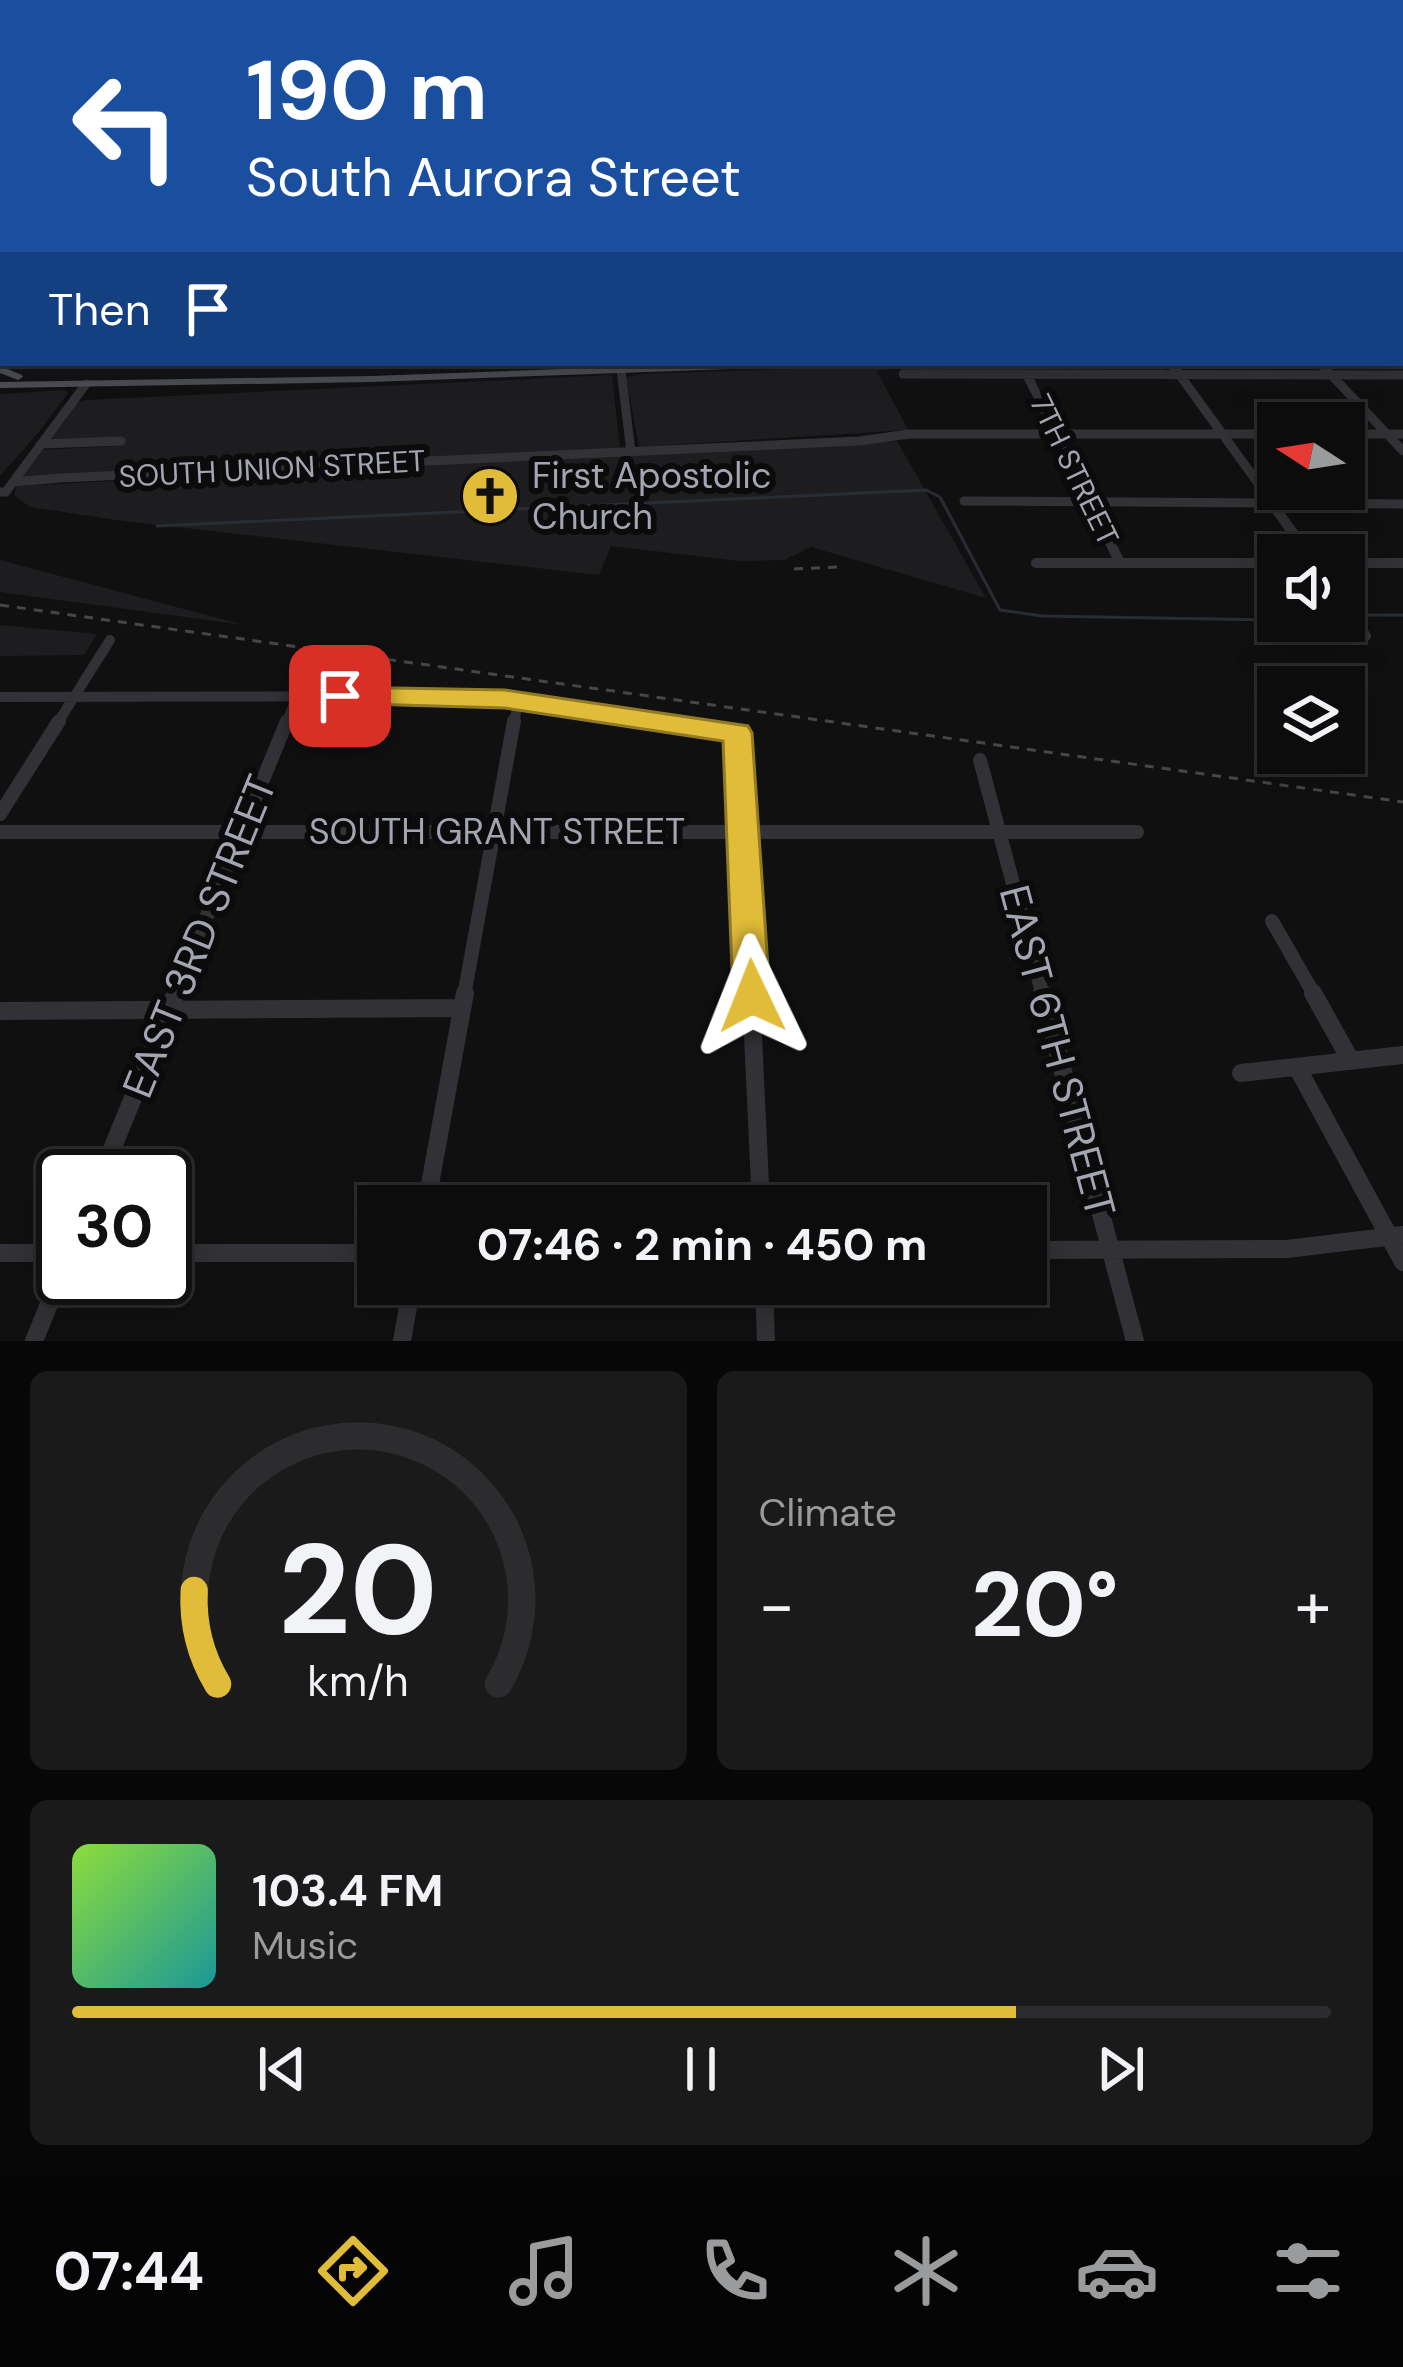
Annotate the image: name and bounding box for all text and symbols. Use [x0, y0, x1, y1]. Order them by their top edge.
text: 190 m [246, 36, 488, 145]
icon: left [48, 48, 204, 204]
text: South Aurora Street [246, 142, 741, 213]
icon: arrive [175, 276, 241, 342]
text: Then [48, 280, 151, 339]
street label: 7TH STREET [1021, 388, 1128, 552]
north arrow [1257, 402, 1365, 510]
map controls [1257, 402, 1365, 774]
street label: SOUTH UNION STREET [118, 441, 426, 496]
place label: First Apostolic Church [532, 452, 771, 540]
church icon: First Apostolic Church [459, 465, 521, 527]
button: sound [1257, 534, 1365, 642]
pin [289, 645, 391, 747]
icon: arrive [307, 663, 373, 729]
button: layers [1257, 666, 1365, 774]
street label: EAST 3RD STREET [110, 767, 289, 1106]
street label: SOUTH GRANT STREET [309, 808, 685, 855]
street label: EAST 6TH STREET [987, 879, 1128, 1223]
position arrow [689, 933, 815, 1059]
speed limit sign: 30 [36, 1149, 192, 1305]
text: 07:46 · 2 min · 450 m [477, 1215, 927, 1274]
text: Climate [759, 1487, 897, 1538]
text: 20 [279, 1509, 438, 1672]
text: 20° [971, 1547, 1119, 1664]
text: − [759, 1563, 795, 1648]
text: + [1295, 1563, 1331, 1648]
text: km/h [308, 1652, 409, 1708]
text: 103.4 FM [252, 1861, 443, 1920]
text: Music [252, 1920, 358, 1971]
icon: previous [249, 2036, 315, 2102]
icon: pause [668, 2036, 734, 2102]
icon: next [1088, 2036, 1154, 2102]
icon: directions [311, 2229, 395, 2313]
icon: music [502, 2229, 586, 2313]
icon: phone [693, 2229, 777, 2313]
icon: climate [884, 2229, 968, 2313]
icon: car [1075, 2229, 1159, 2313]
icon: filters [1266, 2229, 1350, 2313]
text: 07:44 [53, 2236, 204, 2307]

